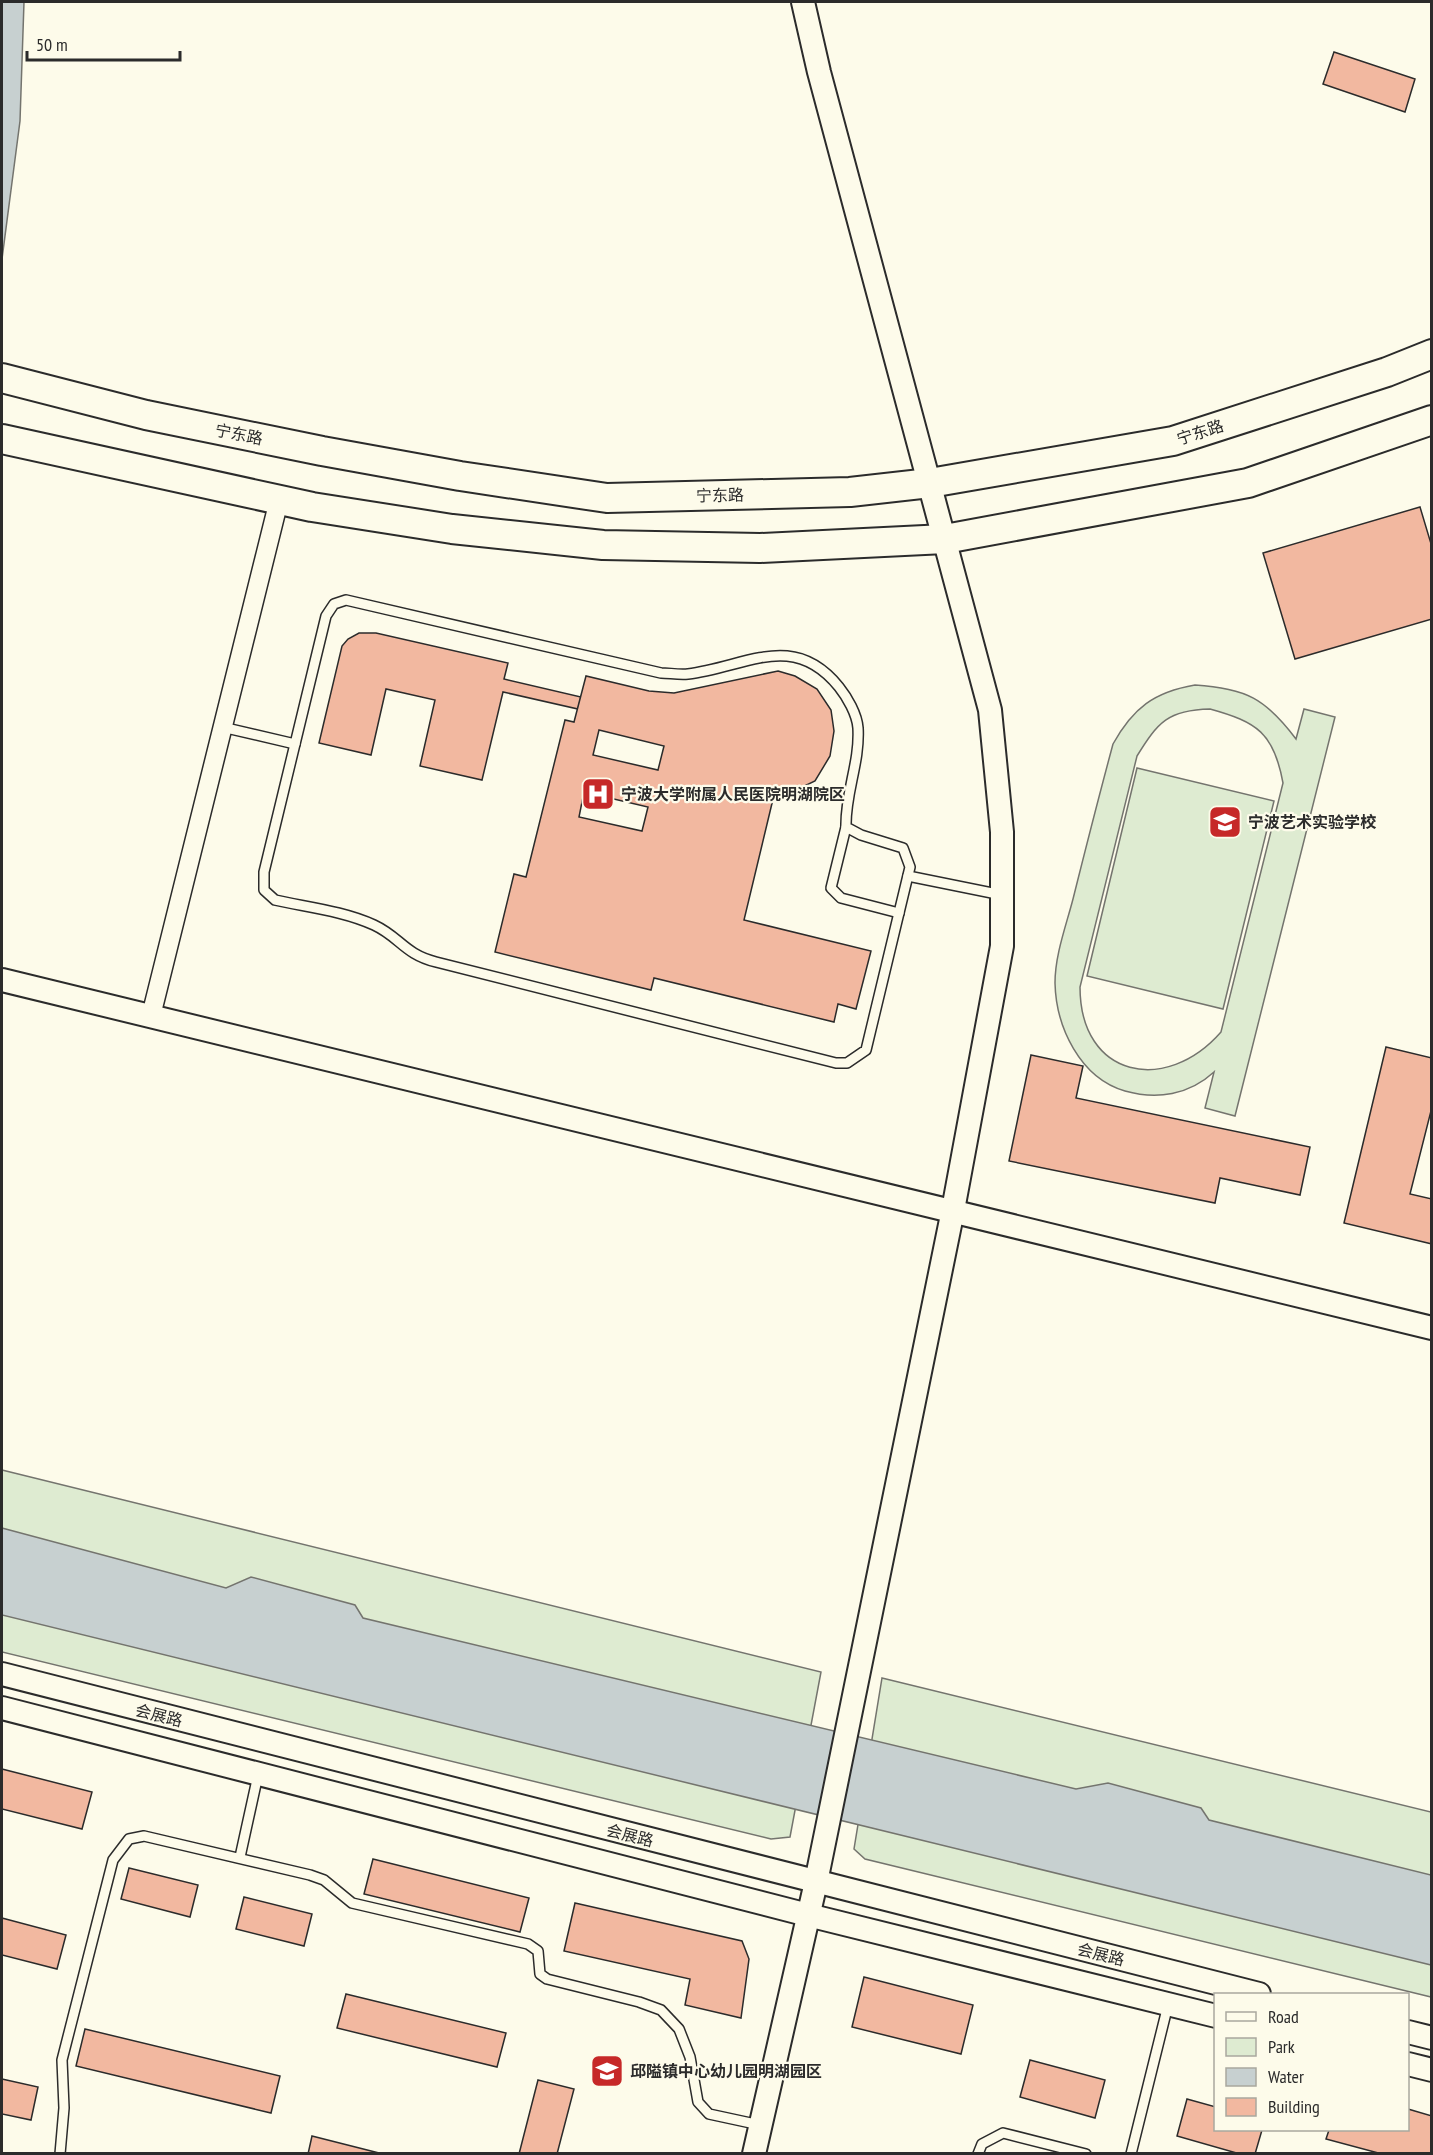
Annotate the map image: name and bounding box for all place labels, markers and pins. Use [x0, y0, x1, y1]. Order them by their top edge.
hospital icon: 宁波大学附属人民医院明湖院区 [580, 776, 616, 812]
place label: 宁波大学附属人民医院明湖院区 [621, 784, 845, 804]
school or university icon: 宁波艺术实验学校 [1207, 804, 1243, 840]
place label: 宁波艺术实验学校 [1248, 812, 1377, 832]
school or university icon: 邱隘镇中心幼儿园明湖园区 [589, 2053, 625, 2089]
place label: 邱隘镇中心幼儿园明湖园区 [630, 2061, 822, 2081]

